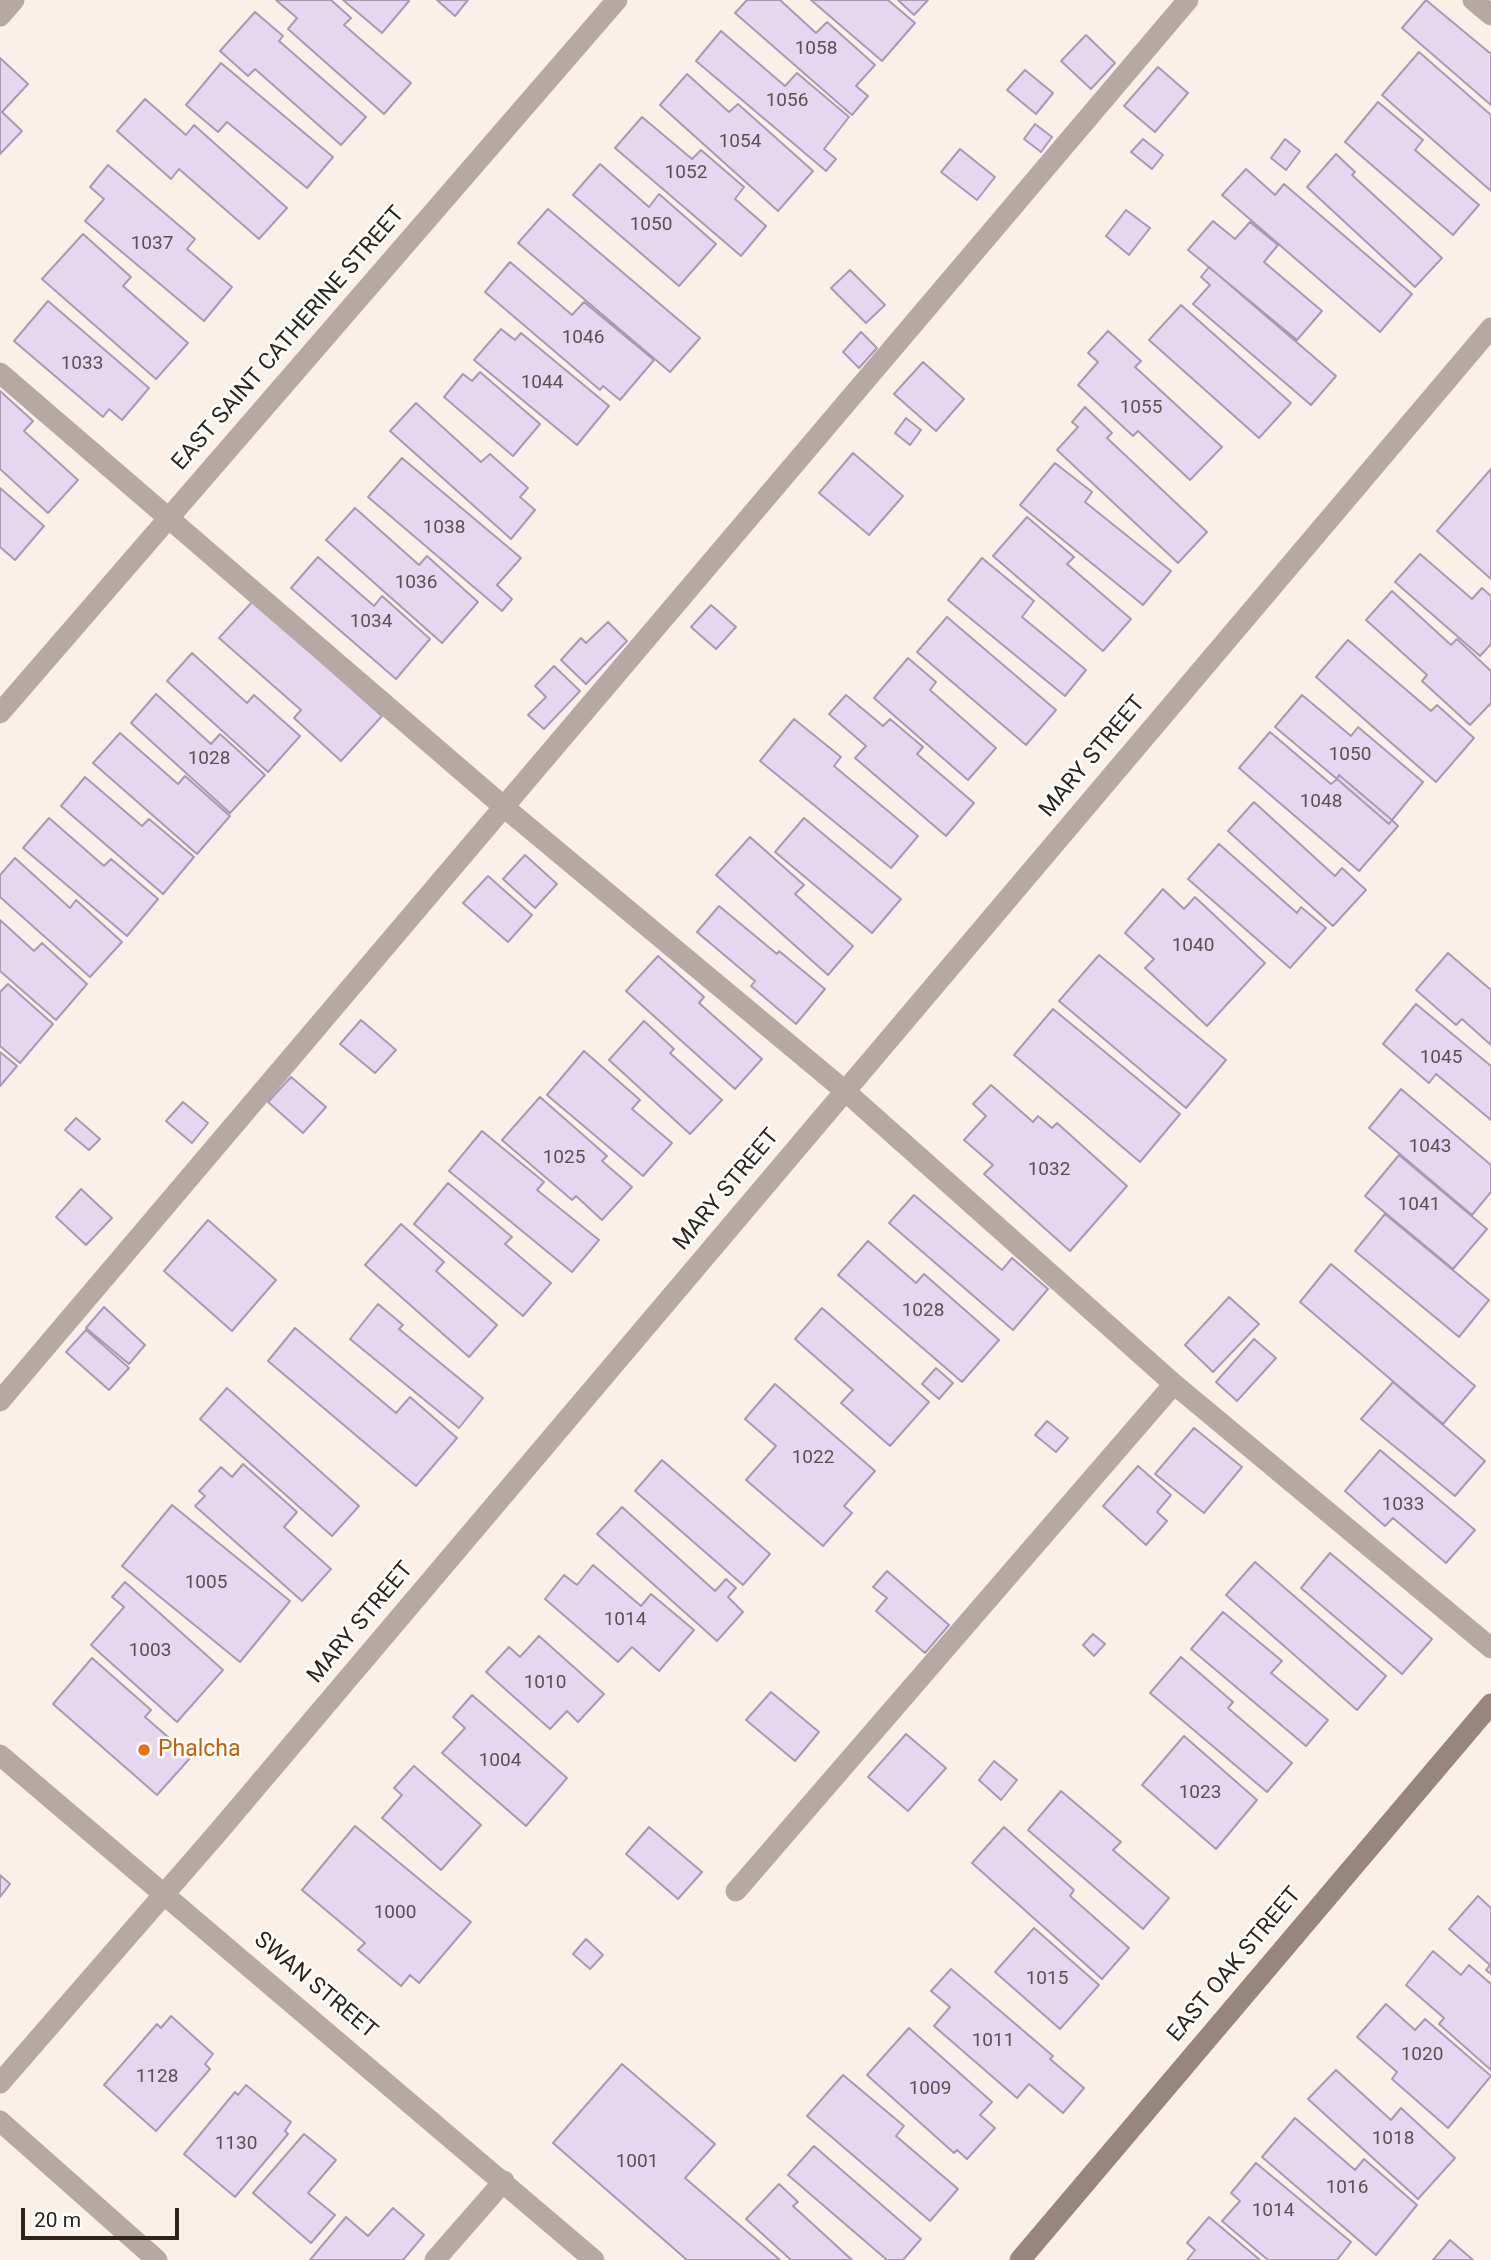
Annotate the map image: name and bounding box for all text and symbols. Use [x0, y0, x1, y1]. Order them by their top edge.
house number: 1058 [795, 38, 837, 60]
house number: 1056 [766, 90, 808, 112]
house number: 1054 [719, 131, 761, 153]
house number: 1052 [665, 162, 707, 184]
street label: EAST SAINT CATHERINE STREET [167, 201, 411, 477]
house number: 1050 [630, 214, 672, 236]
house number: 1037 [131, 233, 173, 255]
house number: 1046 [562, 327, 604, 349]
house number: 1033 [61, 353, 103, 375]
house number: 1044 [521, 372, 563, 394]
house number: 1055 [1120, 397, 1162, 419]
house number: 1038 [423, 517, 465, 539]
house number: 1036 [395, 572, 437, 594]
house number: 1034 [350, 611, 392, 633]
street label: MARY STREET [1034, 691, 1152, 823]
house number: 1050 [1329, 744, 1371, 766]
house number: 1028 [188, 748, 230, 770]
house number: 1048 [1300, 791, 1342, 813]
house number: 1040 [1172, 935, 1214, 957]
house number: 1045 [1420, 1047, 1462, 1069]
street label: MARY STREET [668, 1124, 786, 1256]
house number: 1043 [1409, 1136, 1451, 1158]
house number: 1025 [543, 1147, 585, 1169]
house number: 1032 [1028, 1159, 1070, 1181]
house number: 1041 [1398, 1194, 1440, 1216]
house number: 1028 [902, 1300, 944, 1322]
house number: 1022 [792, 1447, 834, 1469]
house number: 1033 [1382, 1494, 1424, 1516]
street label: MARY STREET [302, 1557, 420, 1689]
house number: 1005 [185, 1572, 227, 1594]
house number: 1014 [604, 1609, 646, 1631]
house number: 1003 [129, 1640, 171, 1662]
house number: 1010 [524, 1672, 566, 1694]
place label: Phalcha [158, 1736, 240, 1764]
marker: Phalcha [136, 1742, 152, 1758]
house number: 1004 [479, 1750, 521, 1772]
house number: 1023 [1179, 1782, 1221, 1804]
street label: EAST OAK STREET [1162, 1882, 1308, 2048]
house number: 1000 [374, 1902, 416, 1924]
street label: SWAN STREET [248, 1926, 382, 2046]
house number: 1015 [1026, 1968, 1068, 1990]
house number: 1011 [972, 2030, 1014, 2052]
house number: 1020 [1401, 2044, 1443, 2066]
house number: 1128 [136, 2066, 178, 2088]
house number: 1009 [909, 2078, 951, 2100]
house number: 1018 [1372, 2128, 1414, 2150]
house number: 1130 [215, 2133, 257, 2155]
house number: 1001 [616, 2151, 658, 2173]
house number: 1016 [1326, 2177, 1368, 2199]
scale bar [24, 2194, 182, 2238]
house number: 1014 [1252, 2200, 1294, 2222]
text: 20 m [34, 2208, 81, 2232]

